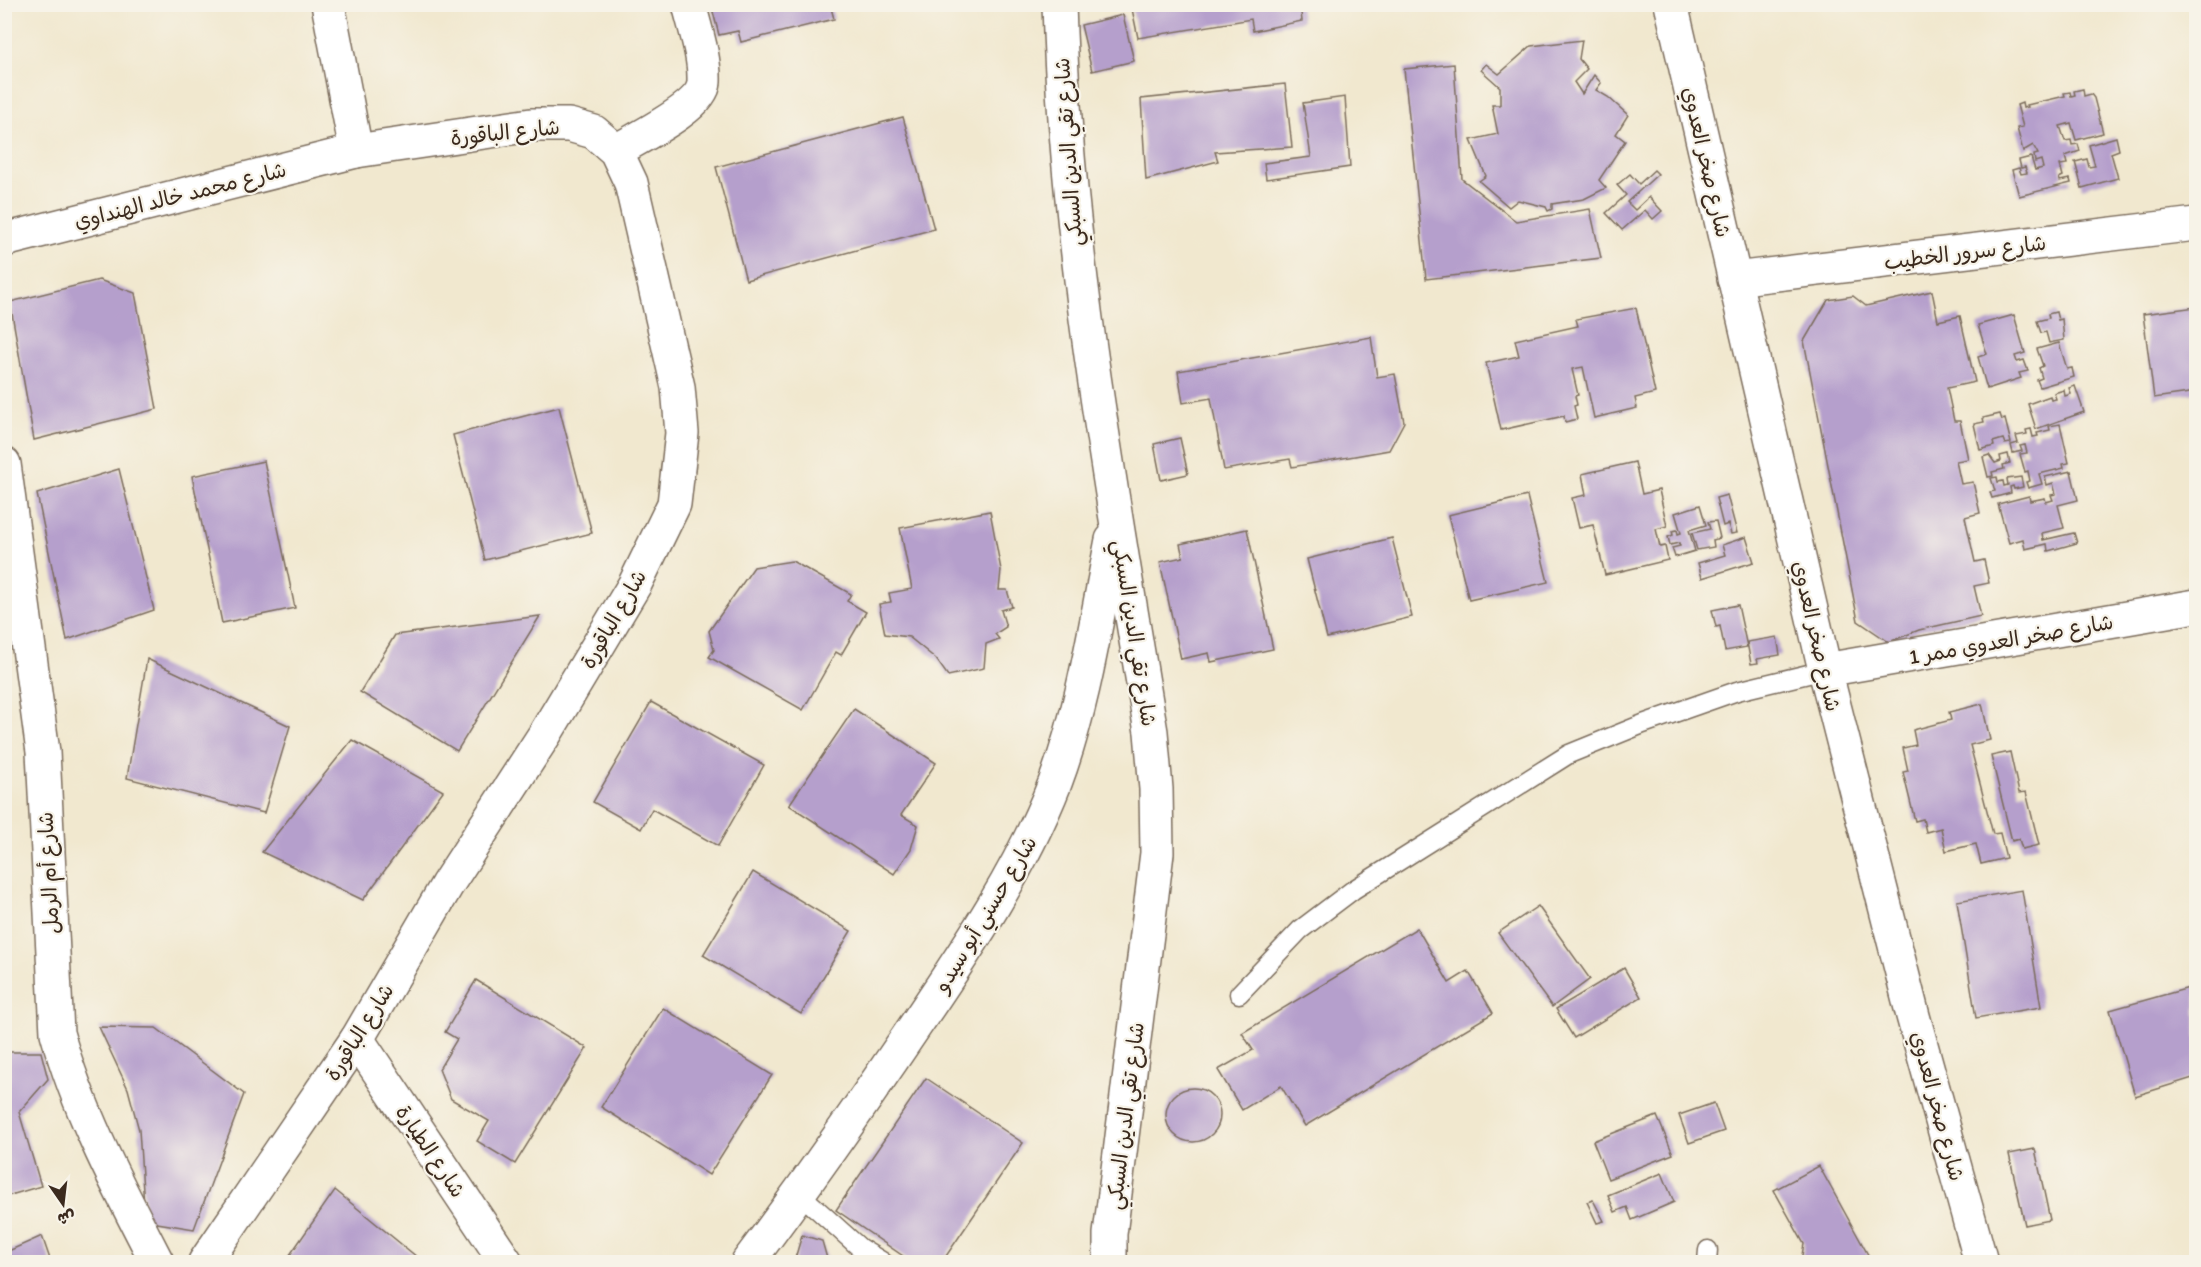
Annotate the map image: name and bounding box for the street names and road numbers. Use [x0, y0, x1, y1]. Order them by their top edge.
street label: شارع تقي الدين السبكي [1049, 56, 1094, 247]
street label: شارع صخر العدوي [1675, 84, 1736, 240]
street label: شارع الباقورة [449, 114, 561, 153]
street label: شارع محمد خالد الهنداوي [71, 157, 289, 236]
street label: شارع سرور الخطيب [1883, 230, 2048, 277]
street label: شارع تقي الدين السبكي [1101, 538, 1162, 729]
street label: شارع صخر العدوي [1785, 558, 1846, 714]
street label: شارع الباقورة [575, 565, 654, 674]
street label: شارع صخر العدوي ممر 1 [1907, 609, 2116, 672]
street label: شارع أم الرمل [32, 811, 68, 935]
street label: شارع حسني أبو سيدو [928, 831, 1048, 1001]
street label: شارع الباقورة [319, 979, 401, 1087]
street label: شارع تقي الدين السبكي [1101, 1021, 1156, 1212]
street label: شارع صخر العدوي [1903, 1029, 1970, 1184]
street label: شارع الطيارة [388, 1100, 471, 1204]

